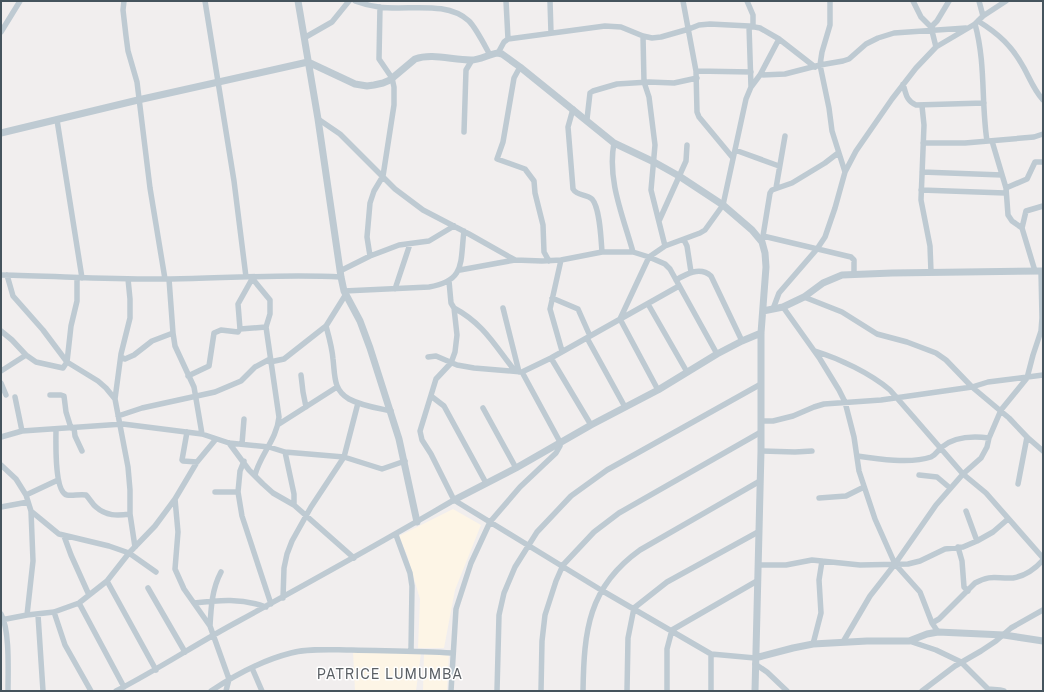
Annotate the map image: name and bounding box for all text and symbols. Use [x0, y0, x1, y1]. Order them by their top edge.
district label: PATRICE LUMUMBA [317, 666, 463, 682]

